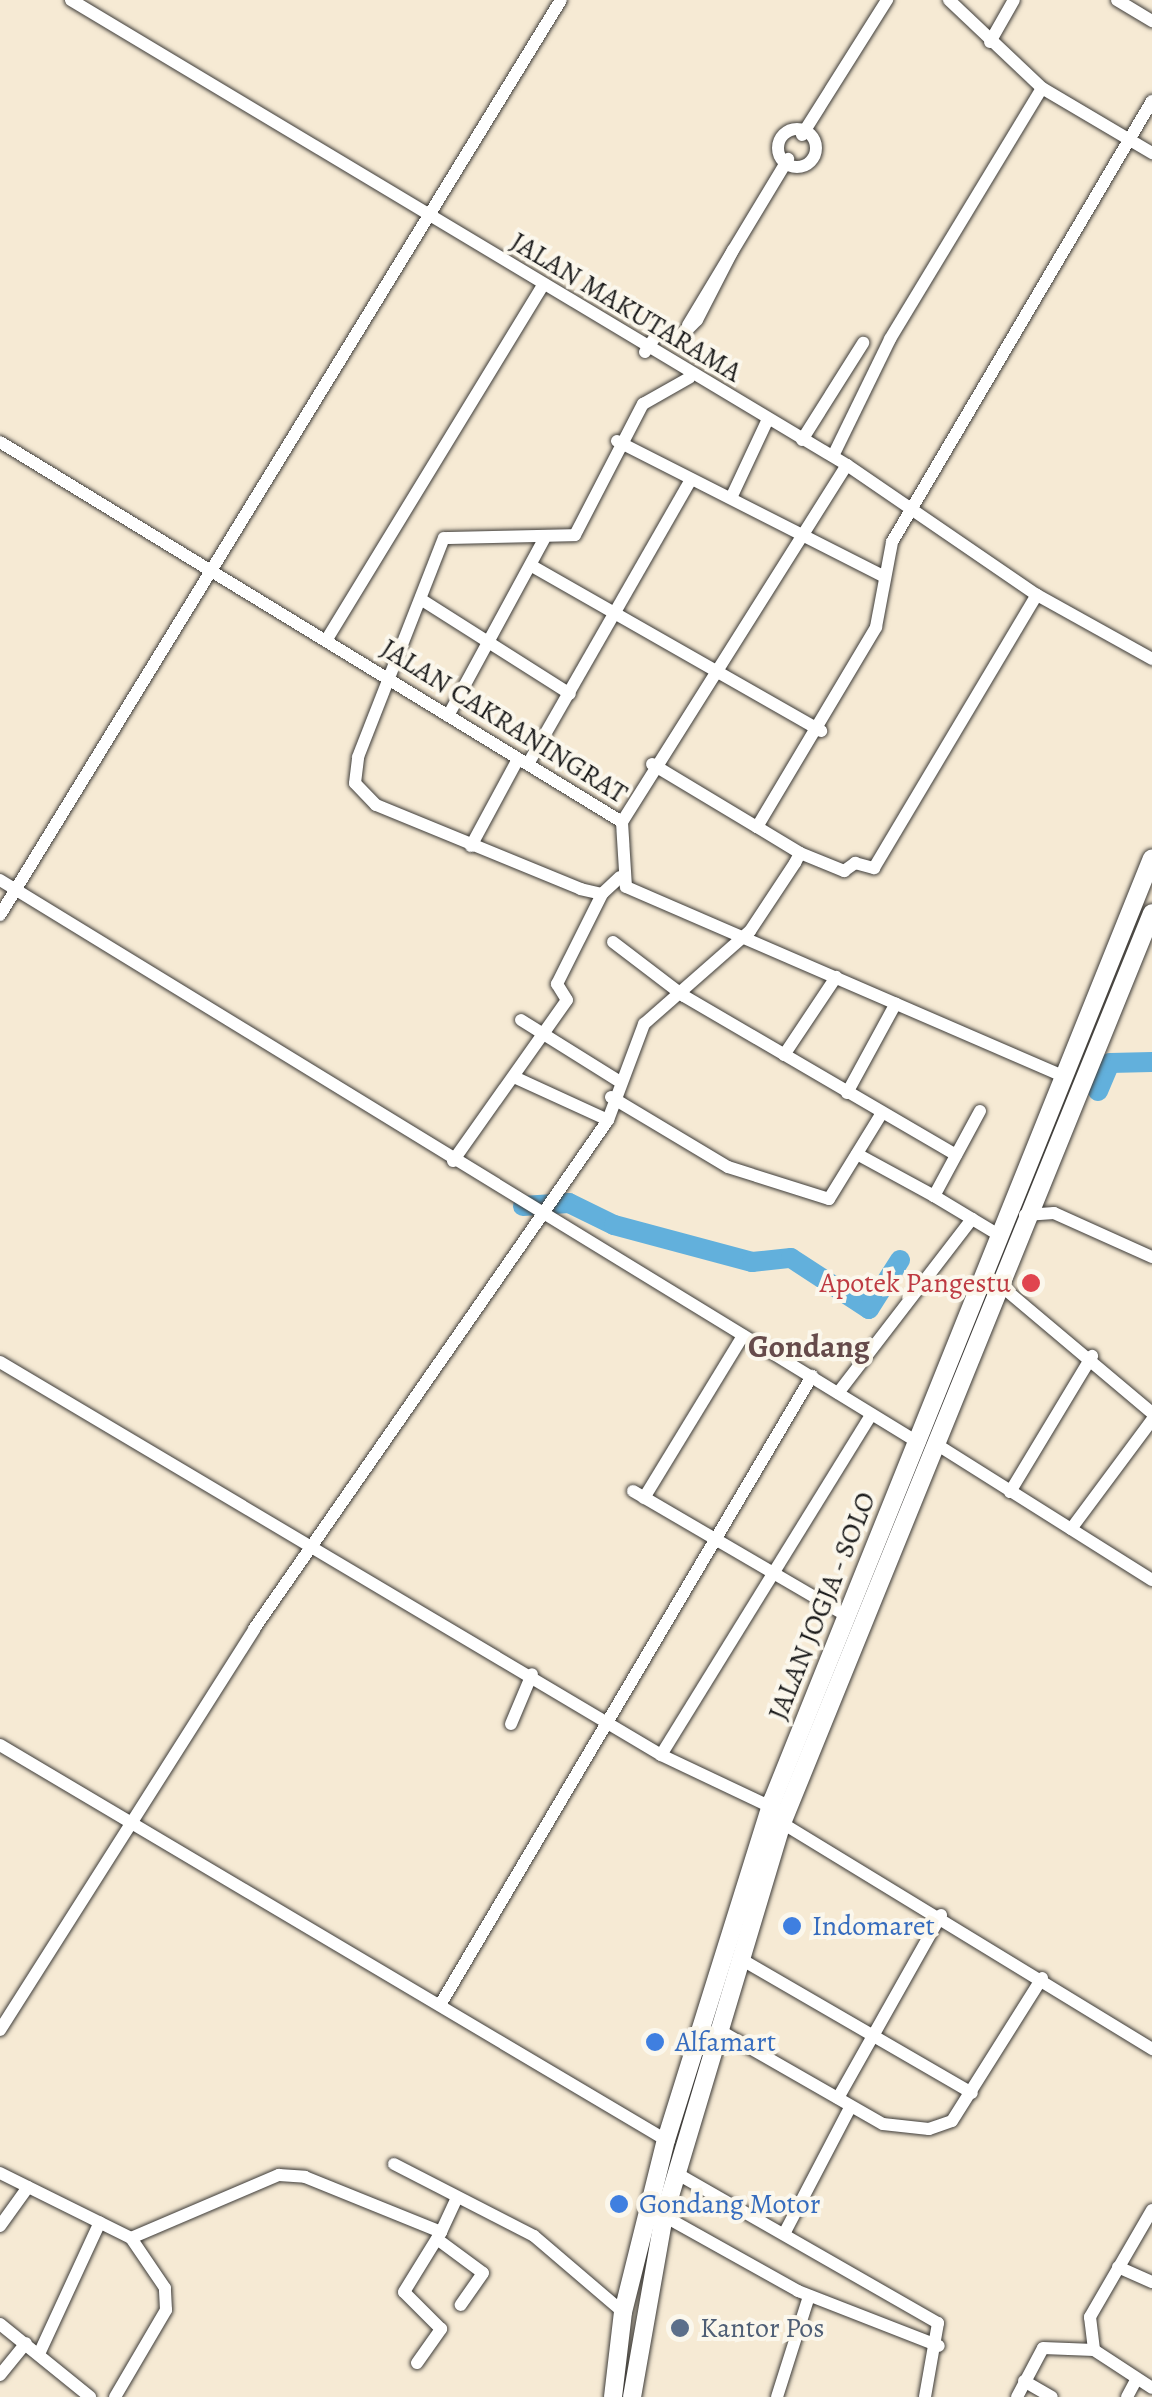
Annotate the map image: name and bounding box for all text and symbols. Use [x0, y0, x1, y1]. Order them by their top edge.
street label: JALAN MAKUTARAMA [504, 225, 748, 389]
street label: JALAN CAKRANINGRAT [375, 631, 633, 811]
place label: Apotek Pangestu [820, 1266, 1011, 1300]
marker: Apotek Pangestu [1020, 1272, 1042, 1294]
district label: Gondang [748, 1327, 870, 1365]
street label: JALAN JOGJA - SOLO [761, 1487, 883, 1725]
place label: Indomaret [812, 1909, 935, 1943]
marker: Indomaret [781, 1915, 803, 1937]
place label: Alfamart [675, 2025, 776, 2059]
marker: Alfamart [644, 2031, 666, 2053]
place label: Gondang Motor [639, 2187, 820, 2221]
marker: Gondang Motor [608, 2193, 630, 2215]
place label: Kantor Pos [700, 2311, 825, 2345]
marker: Kantor Pos [669, 2317, 691, 2339]

